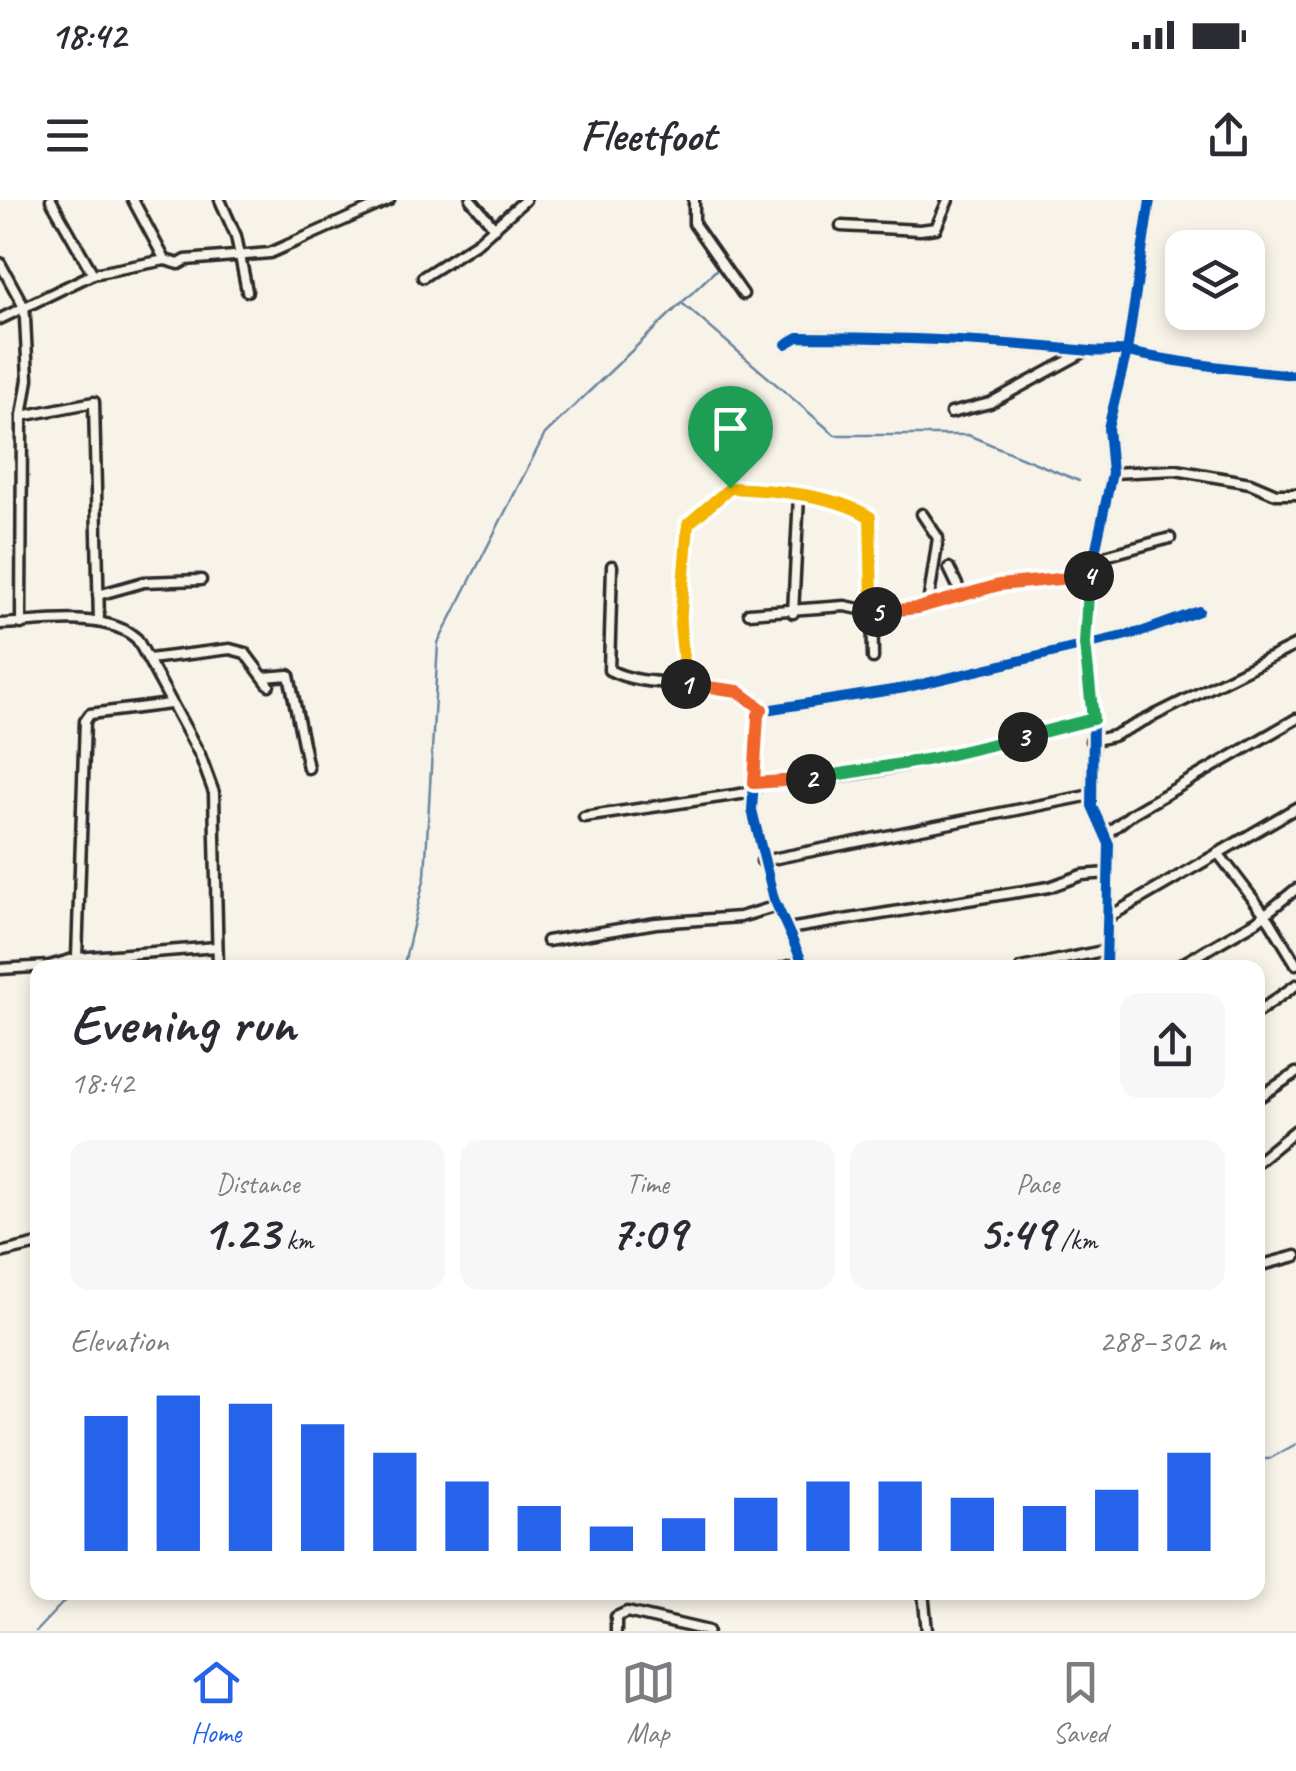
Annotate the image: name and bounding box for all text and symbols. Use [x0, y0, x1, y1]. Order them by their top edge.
text: 18:42 [50, 12, 126, 59]
text: Fleetfoot [580, 107, 716, 164]
icon: menu [40, 108, 95, 163]
icon: share [1201, 108, 1256, 163]
map controls [1165, 230, 1265, 330]
button: layers [1165, 230, 1265, 330]
pin [688, 386, 773, 489]
icon: arrive [703, 401, 758, 456]
pin: 4 [1064, 551, 1114, 601]
text: 4 [1083, 558, 1095, 593]
pin: 5 [852, 587, 902, 637]
text: 5 [871, 594, 883, 629]
pin: 1 [661, 659, 711, 709]
text: 1 [680, 666, 692, 701]
pin: 3 [998, 712, 1048, 762]
text: 3 [1017, 719, 1029, 754]
pin: 2 [786, 754, 836, 804]
text: 2 [805, 761, 817, 796]
text: Evening run [70, 989, 295, 1059]
button: share [1120, 993, 1225, 1098]
text: 18:42 [70, 1062, 134, 1103]
text: Distance [216, 1166, 299, 1201]
text: Time [626, 1166, 669, 1201]
text: Pace [1016, 1166, 1059, 1201]
text: 1.23 [202, 1201, 279, 1264]
text: 7:09 [609, 1201, 686, 1264]
text: 5:49 [978, 1201, 1054, 1264]
text: km [279, 1222, 313, 1257]
text: /km [1054, 1222, 1097, 1257]
text: Elevation [70, 1320, 168, 1361]
text: 288–302 m [1099, 1320, 1225, 1361]
tab: Home [189, 1655, 244, 1750]
tab: Map [621, 1655, 676, 1750]
tab: Saved [1053, 1655, 1108, 1750]

